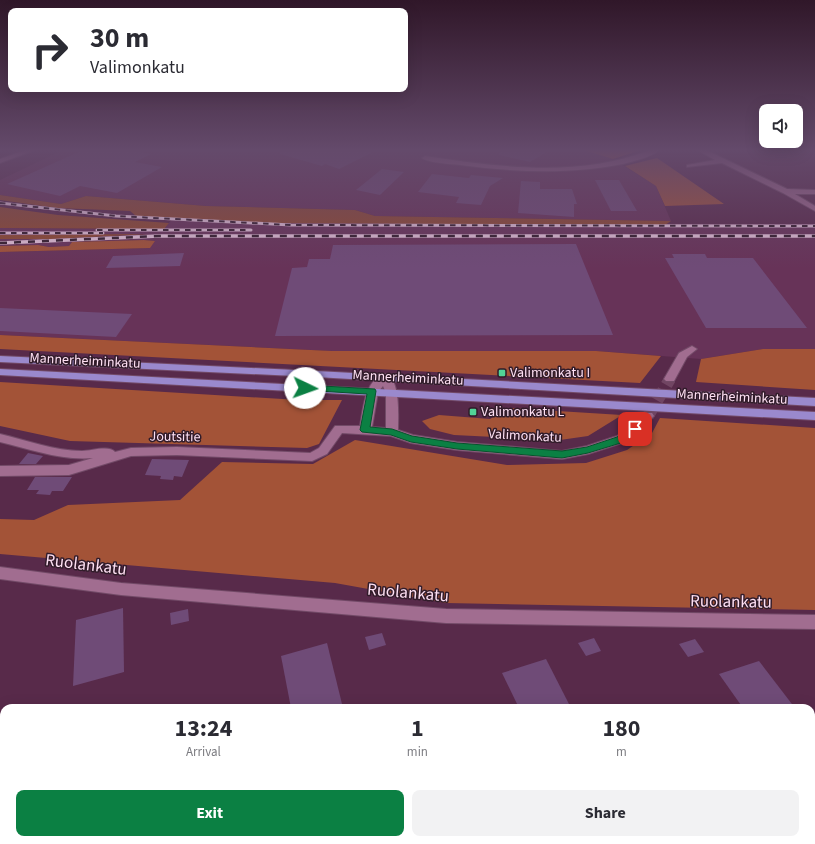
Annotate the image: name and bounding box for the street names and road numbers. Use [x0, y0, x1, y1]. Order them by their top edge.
street label: Mannerheiminkatu [29, 348, 141, 374]
street label: Mannerheiminkatu [352, 365, 464, 391]
street label: Mannerheiminkatu [676, 384, 788, 410]
street label: Valimonkatu [488, 424, 562, 448]
street label: Joutsitie [149, 427, 201, 447]
street label: Ruolankatu [44, 548, 128, 582]
street label: Ruolankatu [366, 577, 450, 609]
street label: Ruolankatu [690, 589, 772, 615]

